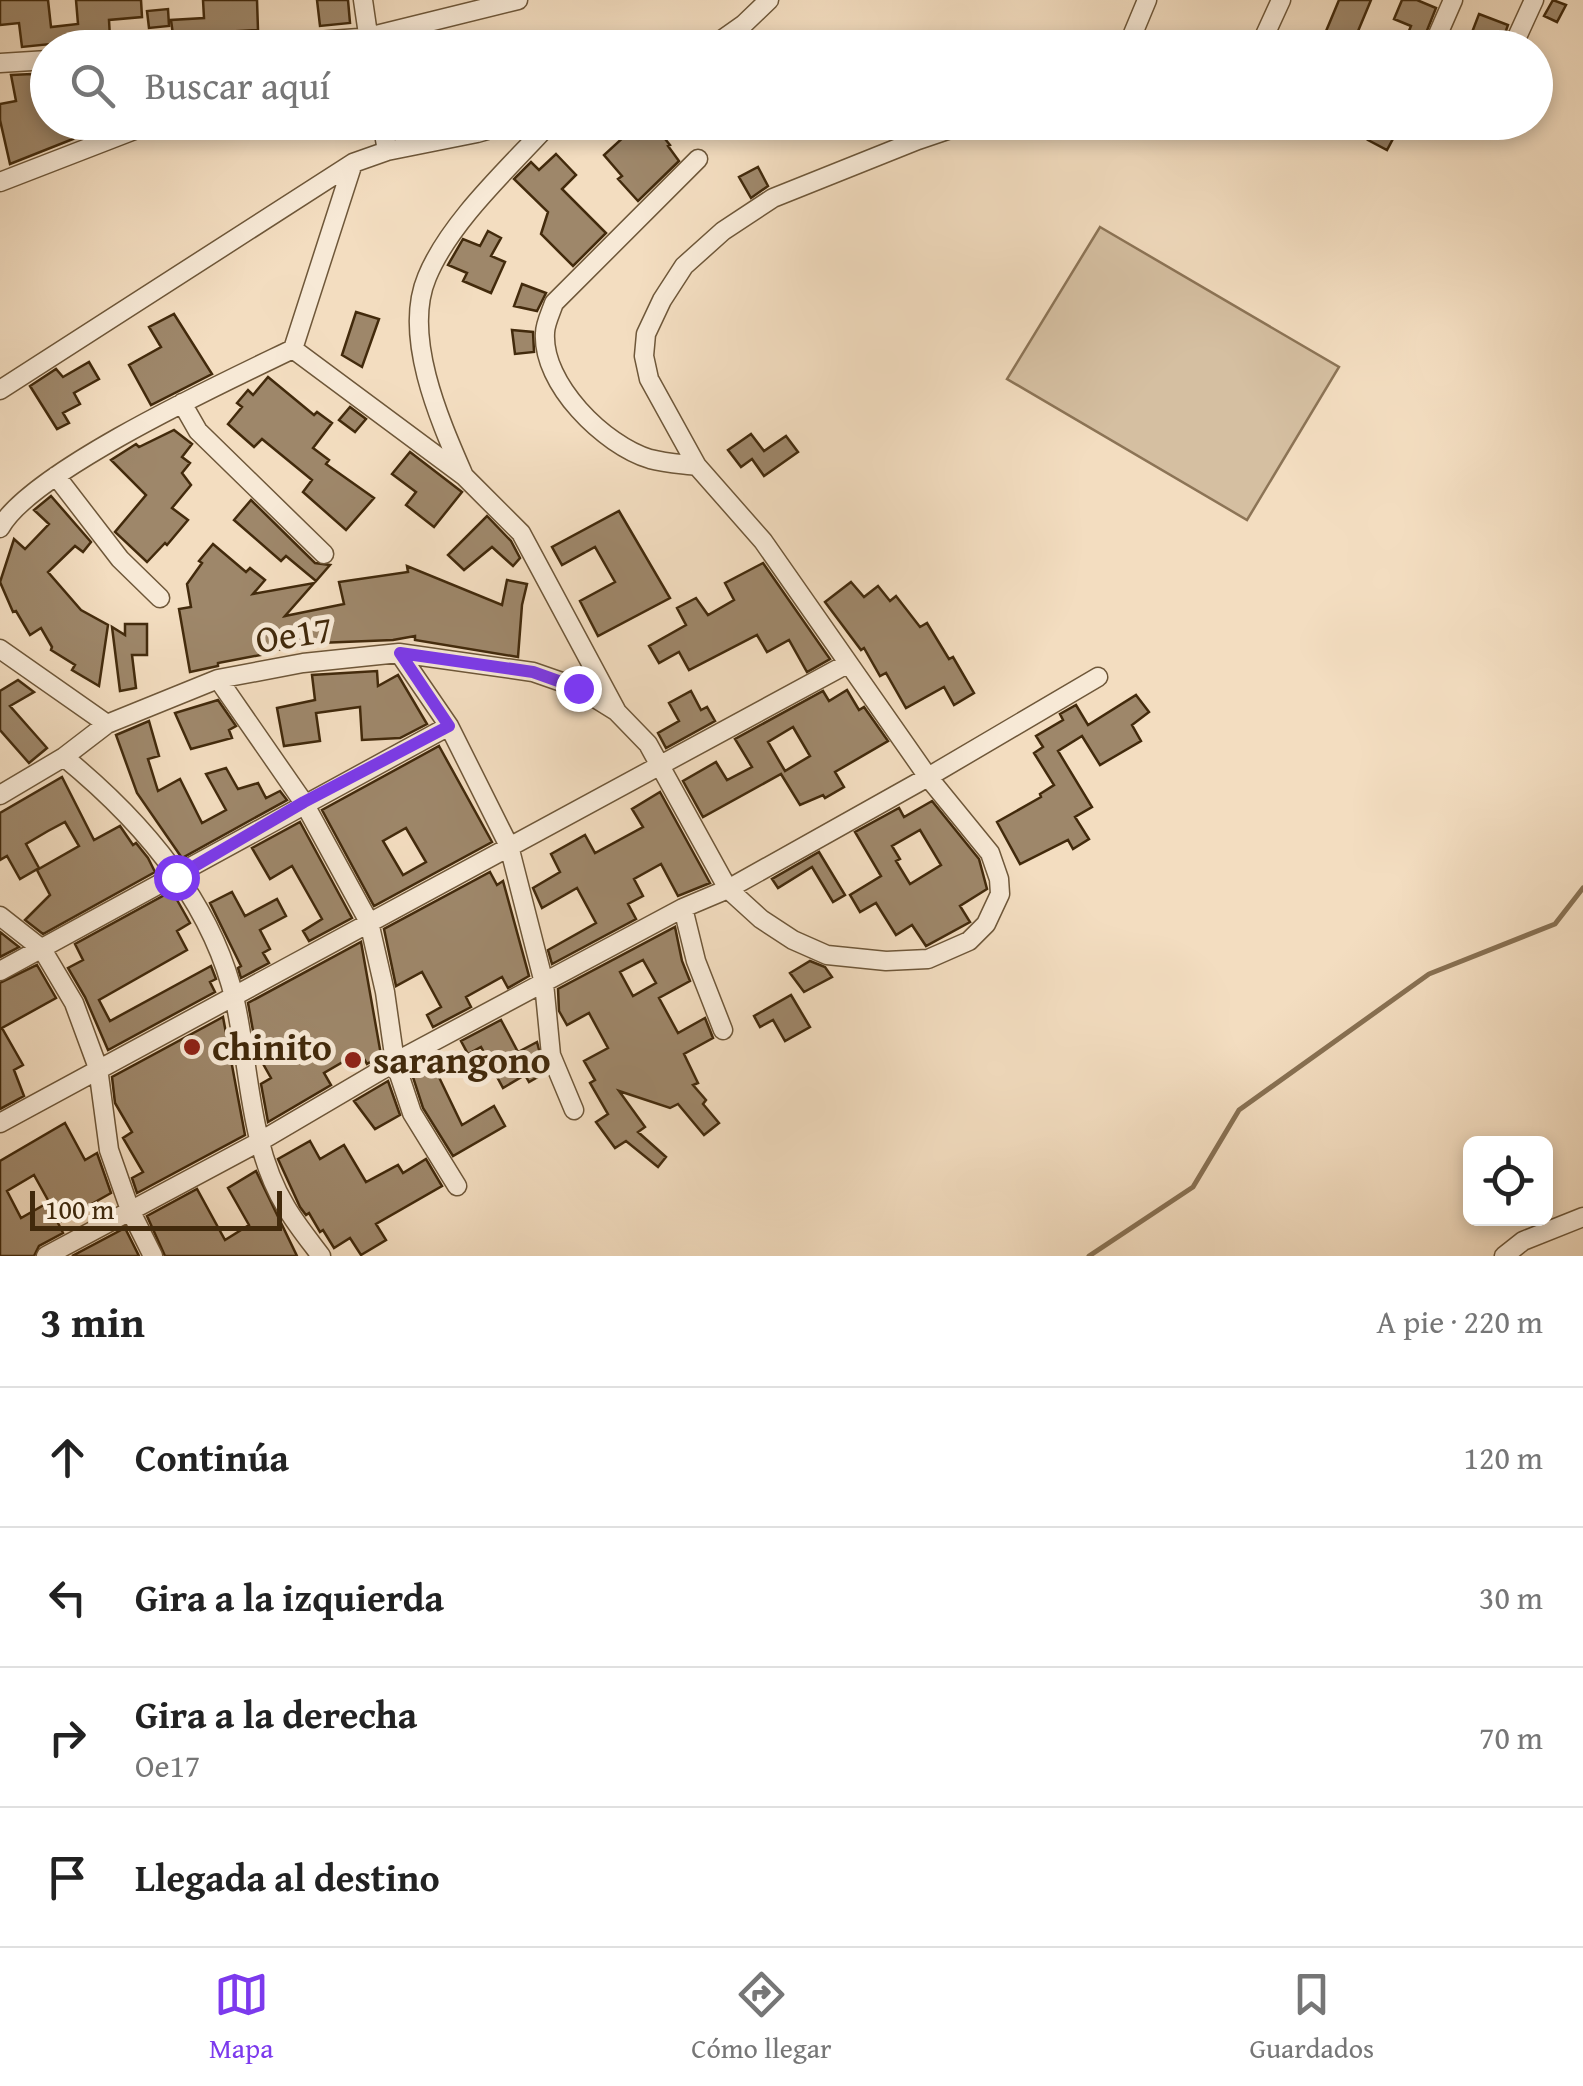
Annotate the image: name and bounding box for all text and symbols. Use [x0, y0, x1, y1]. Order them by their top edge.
search box [30, 30, 1553, 140]
text: Buscar aquí [145, 57, 330, 113]
icon: search [65, 58, 120, 113]
street label: Oe17 [251, 599, 337, 667]
route end [556, 666, 602, 712]
route start [154, 855, 200, 901]
place label: chinito [212, 1018, 332, 1074]
place label: sarangono [373, 1031, 551, 1087]
marker: chinito [181, 1036, 203, 1058]
marker: sarangono [342, 1049, 364, 1071]
map controls [1463, 1136, 1553, 1226]
button: locate [1463, 1136, 1553, 1226]
scale bar [30, 1186, 282, 1230]
text: 100 m [45, 1188, 114, 1229]
text: 3 min [40, 1291, 145, 1352]
text: A pie · 220 m [1376, 1298, 1543, 1345]
text: Continúa [135, 1429, 289, 1485]
icon: ahead [40, 1430, 95, 1485]
text: 120 m [1464, 1434, 1543, 1481]
text: Gira a la izquierda [135, 1569, 444, 1625]
icon: left [40, 1570, 95, 1625]
text: 30 m [1479, 1574, 1543, 1621]
text: Gira a la derecha [135, 1686, 417, 1742]
icon: right [40, 1710, 95, 1765]
text: 70 m [1479, 1714, 1543, 1761]
text: Oe17 [135, 1742, 200, 1789]
text: Llegada al destino [135, 1849, 440, 1905]
icon: arrive [40, 1850, 95, 1905]
tab: Mapa [209, 1967, 273, 2068]
tab: Cómo llegar [691, 1967, 832, 2068]
tab: Guardados [1249, 1967, 1374, 2068]

